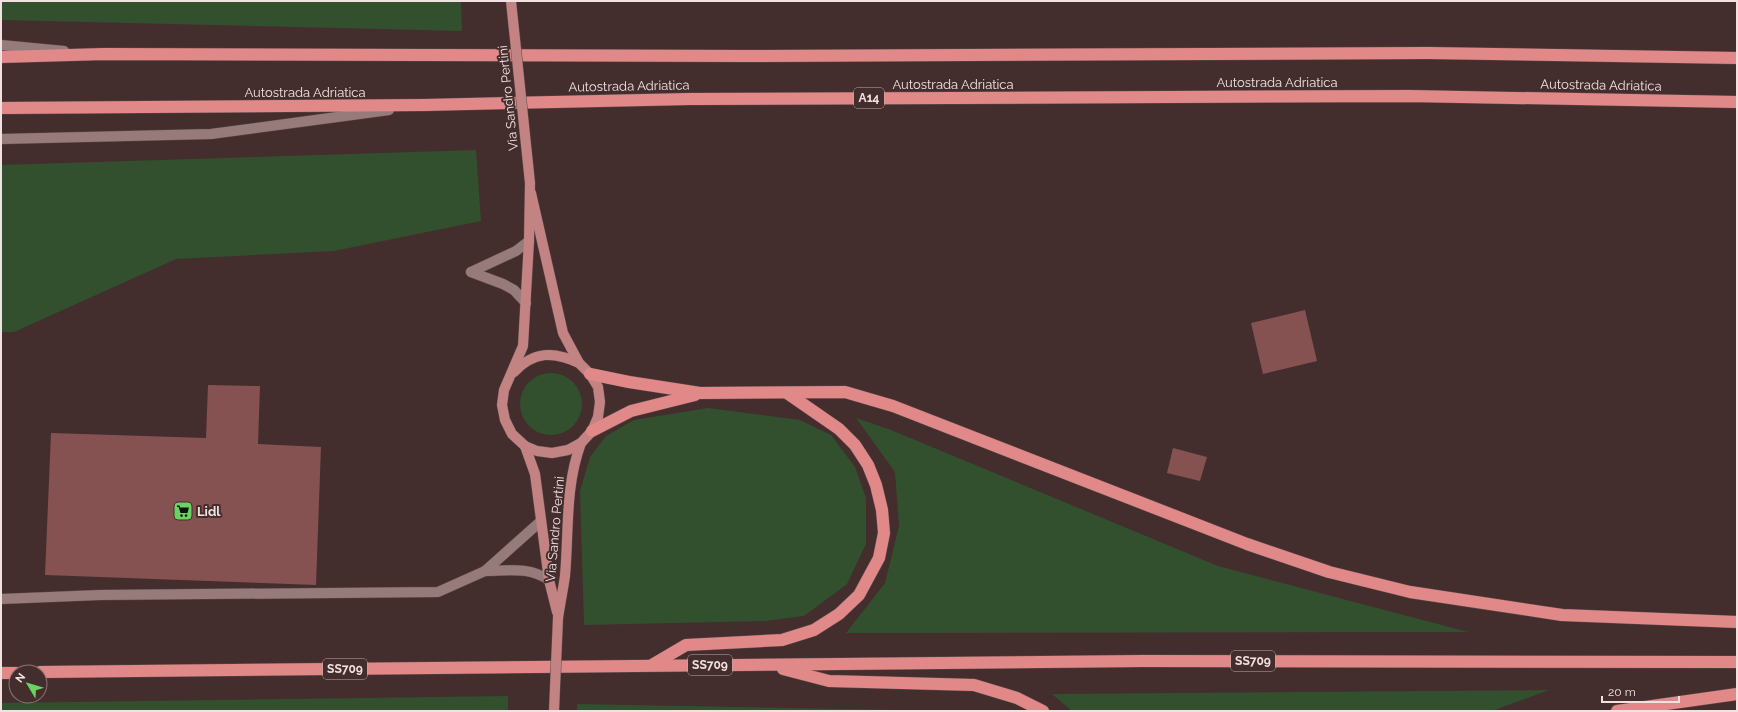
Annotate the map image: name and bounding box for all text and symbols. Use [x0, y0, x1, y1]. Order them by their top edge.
street label: Via Sandro Pertini [495, 45, 521, 151]
street label: Autostrada Adriatica [1216, 75, 1338, 90]
street label: Autostrada Adriatica [1540, 76, 1662, 94]
street label: Autostrada Adriatica [568, 77, 690, 95]
street label: Autostrada Adriatica [892, 77, 1014, 92]
street label: Autostrada Adriatica [244, 85, 366, 100]
road number: A14 [854, 88, 884, 108]
street label: Via Sandro Pertini [543, 476, 567, 582]
supermarket icon: Lidl [172, 500, 194, 522]
place label: Lidl [197, 504, 221, 519]
road number: SS709 [1231, 651, 1275, 671]
road number: SS709 [688, 655, 732, 675]
road number: SS709 [323, 659, 367, 679]
north arrow [8, 664, 48, 704]
text: N [13, 671, 28, 685]
scale bar [1602, 678, 1679, 704]
text: 20 m [1608, 685, 1636, 699]

